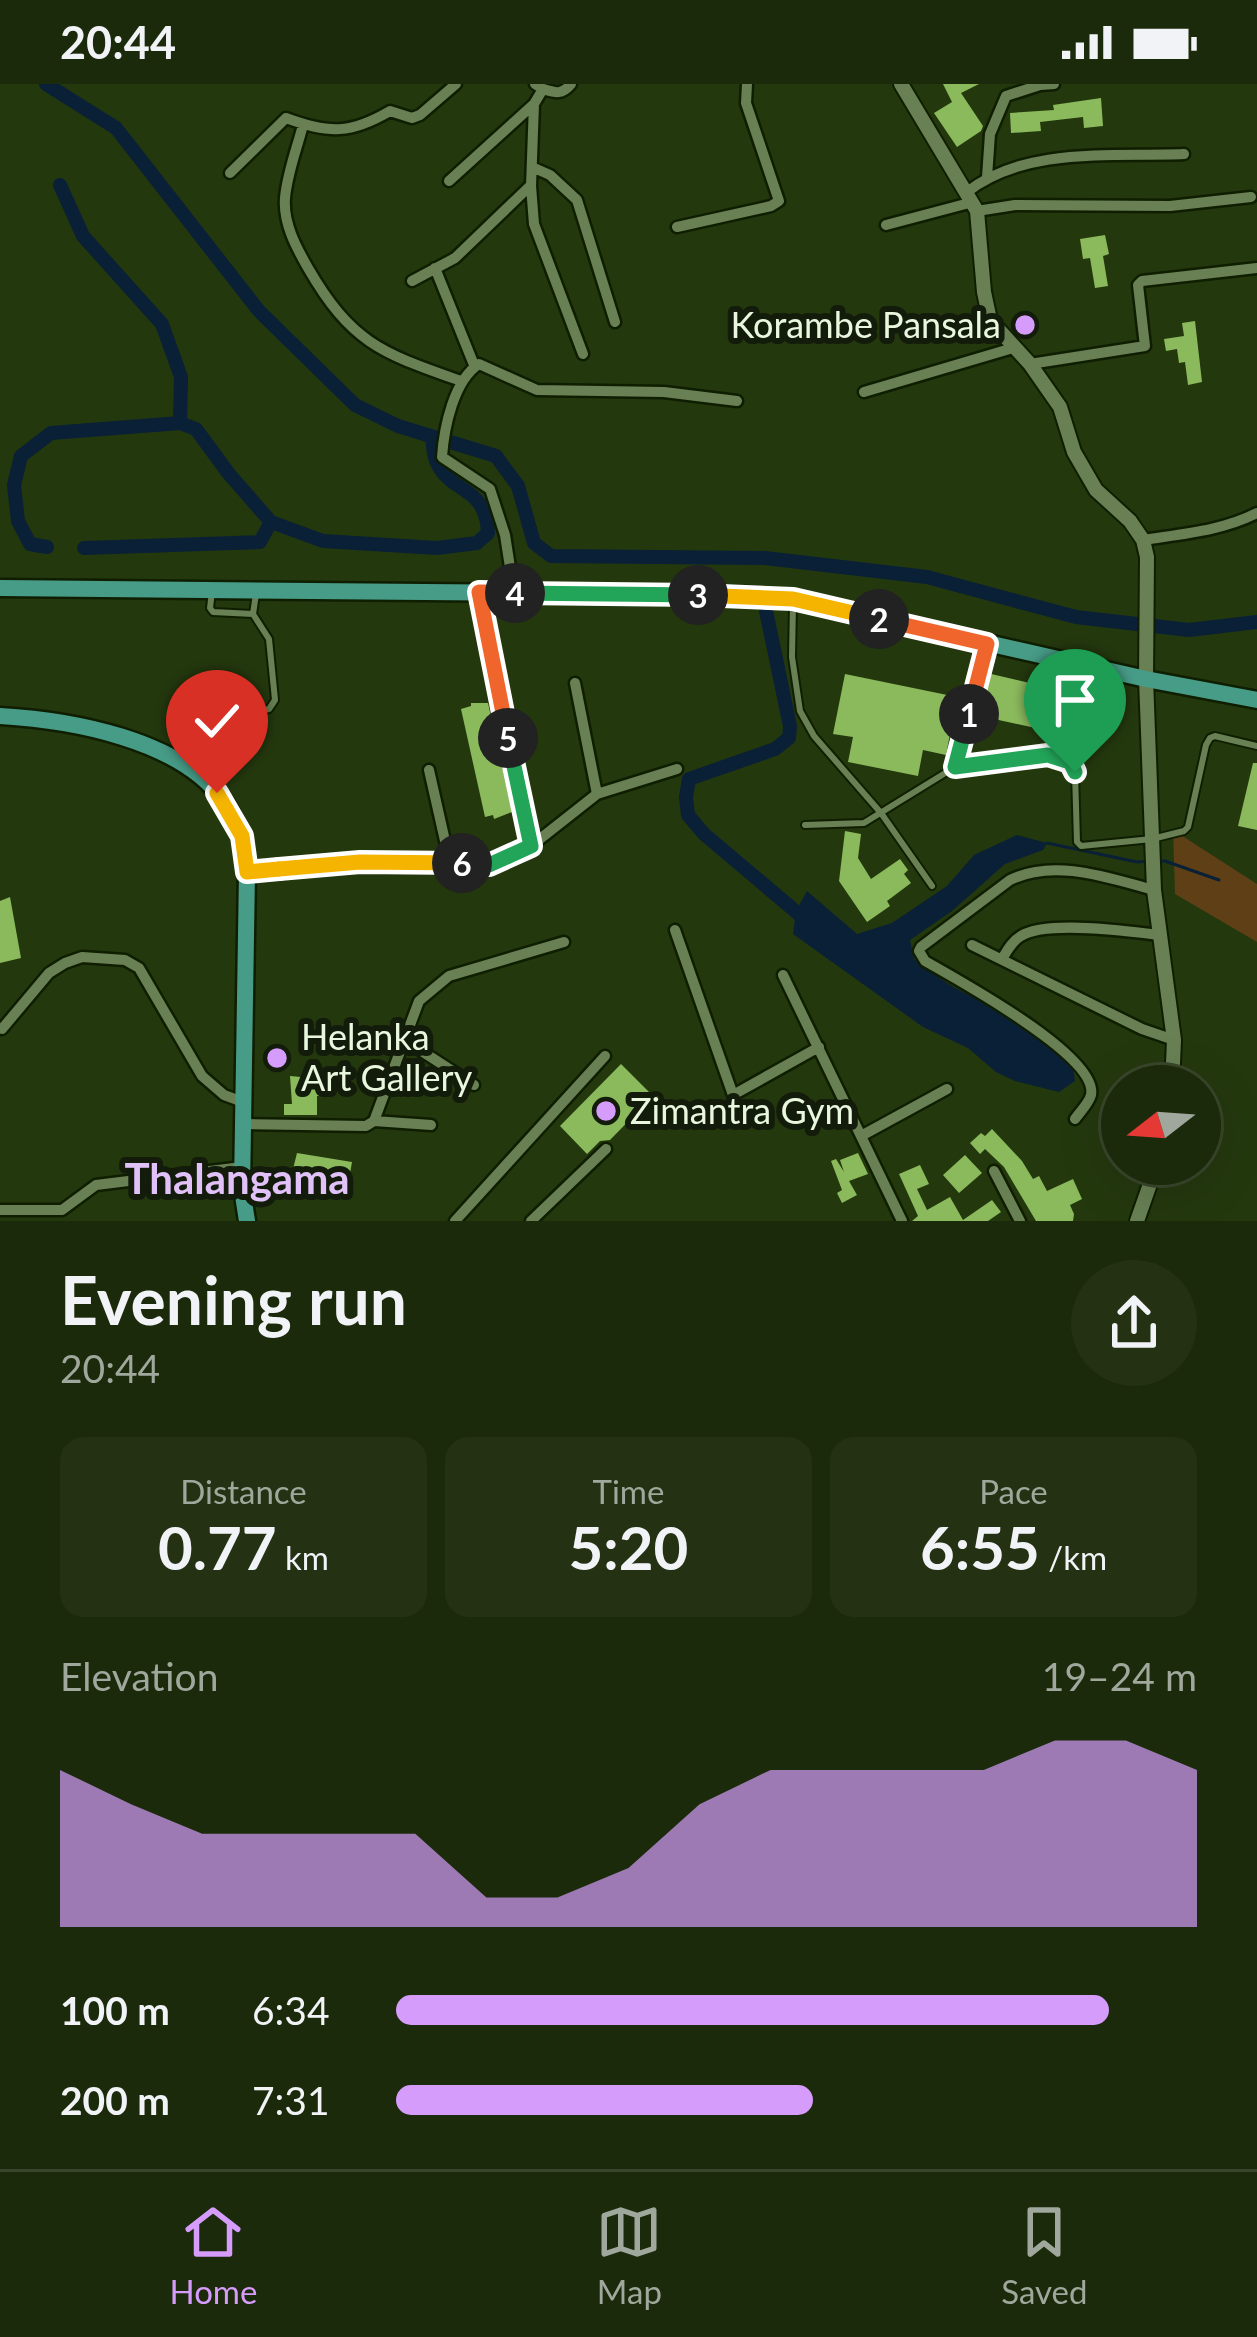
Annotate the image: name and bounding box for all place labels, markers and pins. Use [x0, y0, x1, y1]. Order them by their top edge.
place label: Korambe Pansala [731, 302, 1001, 346]
marker: Korambe Pansala [1012, 312, 1038, 338]
pin: 4 [485, 563, 545, 623]
pin: 3 [668, 565, 728, 625]
pin: 2 [849, 589, 909, 649]
pin [1024, 649, 1126, 772]
pin [166, 670, 268, 793]
pin: 1 [939, 684, 999, 744]
pin: 5 [478, 708, 538, 768]
pin: 6 [432, 833, 492, 893]
place label: Helanka Art Gallery [301, 1014, 473, 1099]
marker: Helanka Art Gallery [264, 1045, 290, 1071]
place label: Zimantra Gym [630, 1088, 854, 1132]
marker: Zimantra Gym [593, 1098, 619, 1124]

